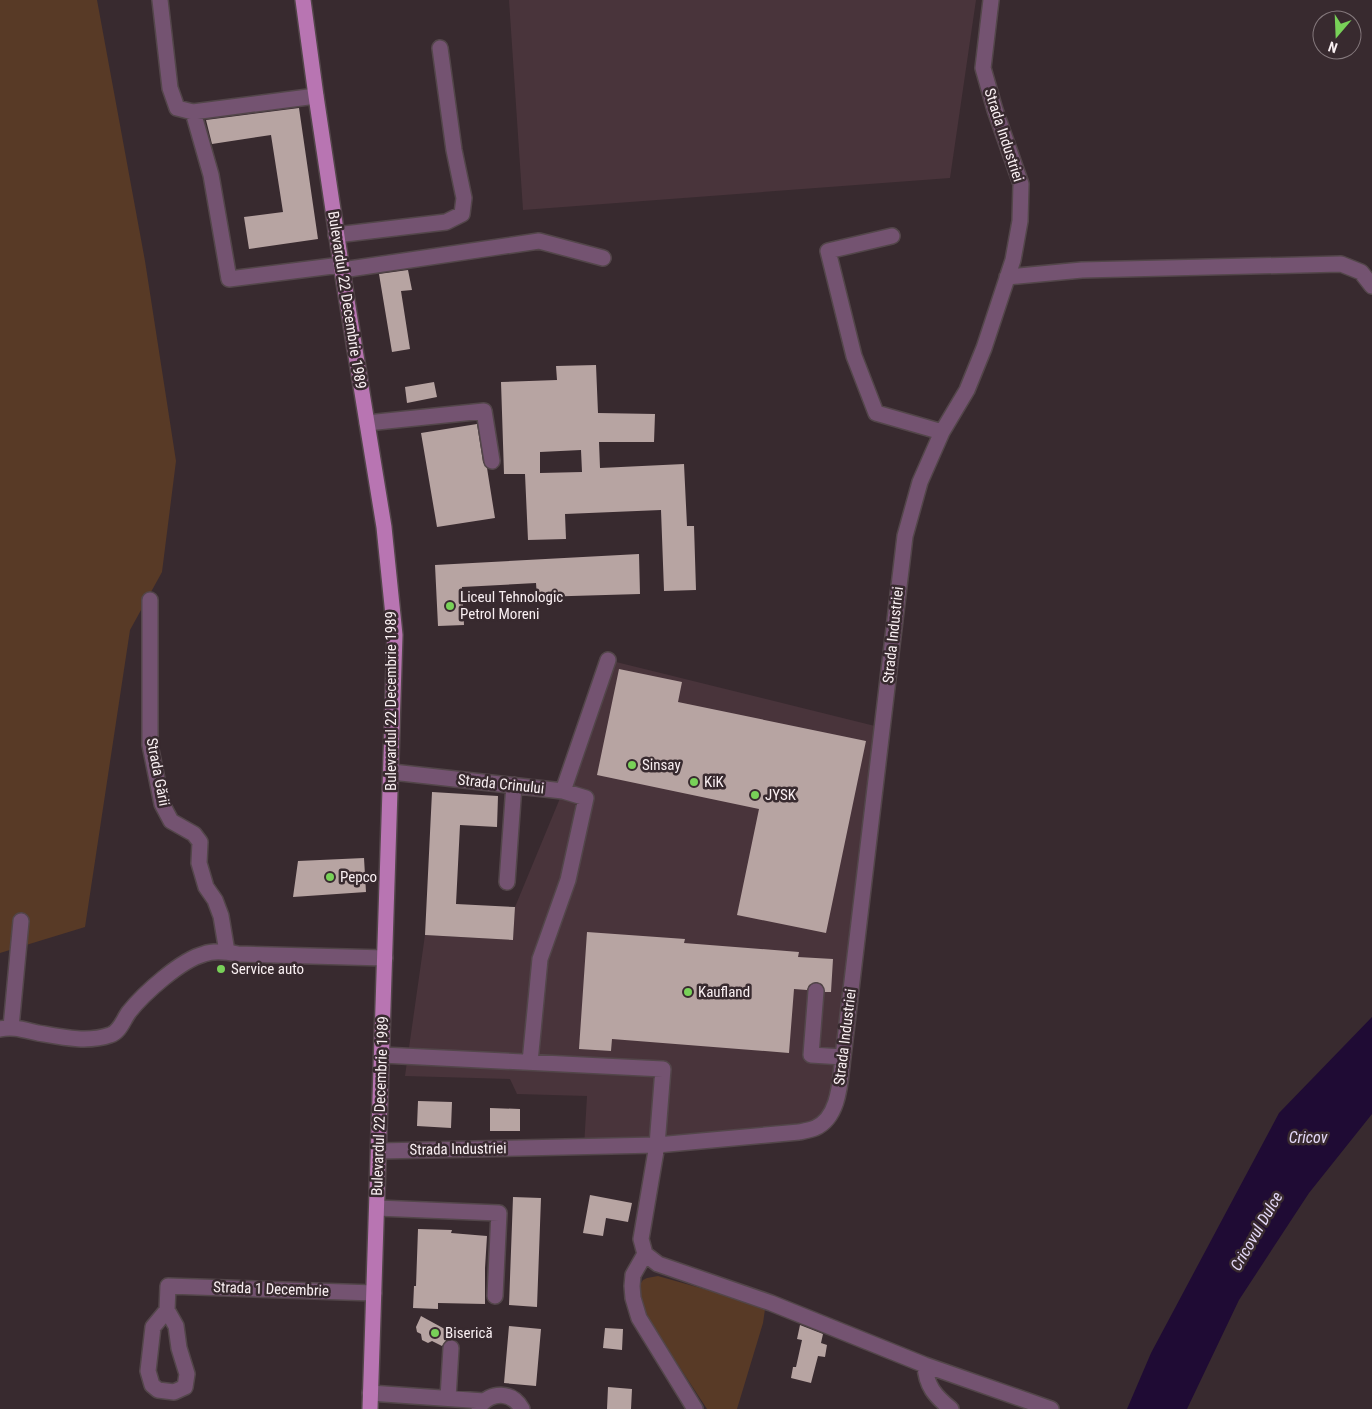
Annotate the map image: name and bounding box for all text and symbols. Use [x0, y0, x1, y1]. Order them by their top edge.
north arrow [1312, 10, 1362, 60]
text: N [1326, 38, 1339, 56]
street label: Strada Industriei [980, 86, 1028, 184]
street label: Bulevardul 22 Decembrie 1989 [324, 210, 370, 390]
street label: Strada Industriei [879, 586, 907, 684]
place label: Liceul Tehnologic Petrol Moreni [460, 588, 563, 623]
marker: Liceul Tehnologic Petrol Moreni [444, 600, 456, 612]
street label: Bulevardul 22 Decembrie 1989 [382, 611, 400, 791]
street label: Strada Gării [143, 736, 173, 808]
place label: Sinsay [642, 756, 681, 774]
marker: Sinsay [626, 759, 638, 771]
street label: Strada Crinului [457, 771, 545, 797]
place label: KiK [704, 773, 725, 791]
marker: KiK [688, 776, 700, 788]
place label: JYSK [765, 786, 797, 804]
marker: JYSK [749, 789, 761, 801]
place label: Pepco [340, 868, 377, 886]
marker: Pepco [324, 871, 336, 883]
place label: Service auto [231, 960, 304, 978]
marker: Service auto [215, 963, 227, 975]
place label: Kaufland [698, 983, 750, 1001]
marker: Kaufland [682, 986, 694, 998]
street label: Strada Industriei [830, 988, 860, 1086]
street label: Bulevardul 22 Decembrie 1989 [368, 1016, 392, 1196]
water label: Cricov [1289, 1128, 1328, 1147]
street label: Strada Industriei [409, 1139, 507, 1159]
water label: Cricovul Dulce [1226, 1189, 1287, 1274]
street label: Strada 1 Decembrie [213, 1278, 329, 1300]
place label: Biserică [445, 1324, 493, 1342]
marker: Biserică [429, 1327, 441, 1339]

